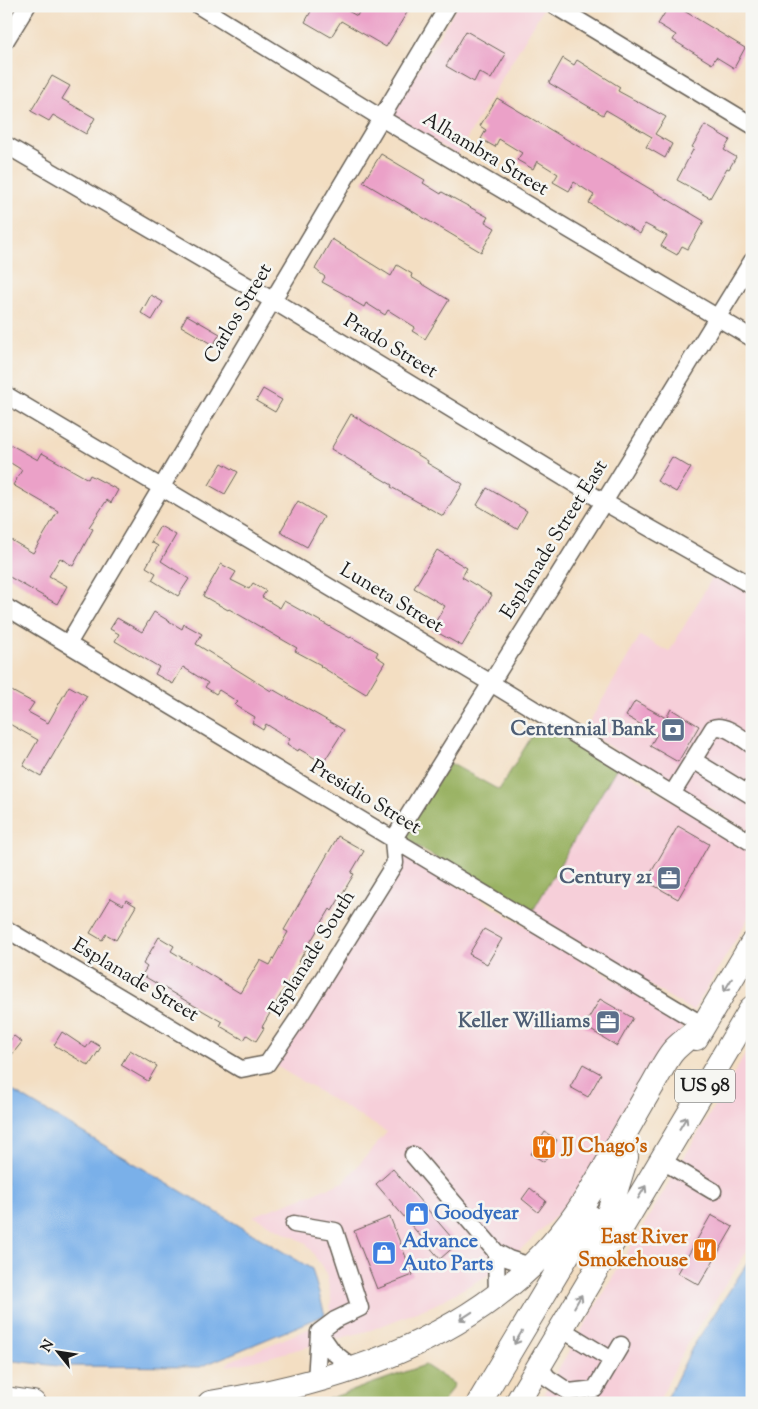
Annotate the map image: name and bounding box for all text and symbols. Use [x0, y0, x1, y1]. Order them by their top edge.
street label: Alhambra Street [416, 106, 554, 204]
street label: Carlos Street [198, 258, 280, 370]
street label: Prado Street [337, 307, 443, 387]
street label: Esplanade Street East [494, 455, 616, 625]
street label: Luneta Street [334, 557, 448, 641]
place label: Centennial Bank [510, 716, 656, 745]
bank icon: Centennial Bank [660, 717, 686, 743]
street label: Presidio Street [304, 753, 426, 843]
place label: Century 21 [559, 864, 652, 893]
office icon: Century 21 [656, 865, 682, 891]
street label: Esplanade South [263, 885, 364, 1023]
street label: Esplanade Street [66, 932, 204, 1030]
one-way arrow [722, 977, 732, 991]
place label: Keller Williams [458, 1008, 590, 1037]
office icon: Keller Williams [595, 1009, 621, 1035]
road number: US 98 [675, 1070, 735, 1102]
one-way arrow [679, 1116, 689, 1130]
place label: JJ Chago's [560, 1133, 647, 1162]
restaurant icon: JJ Chago's [531, 1134, 557, 1160]
one-way arrow [638, 1185, 648, 1199]
place label: Goodyear [434, 1200, 519, 1229]
shop icon: Goodyear [404, 1201, 430, 1227]
place label: East River Smokehouse [578, 1224, 688, 1276]
place label: Advance Auto Parts [402, 1228, 493, 1280]
restaurant icon: East River Smokehouse [692, 1237, 718, 1263]
shop icon: Advance Auto Parts [371, 1240, 397, 1266]
one-way arrow [573, 1294, 583, 1308]
one-way arrow [459, 1311, 473, 1321]
north arrow [32, 1326, 82, 1376]
one-way arrow [513, 1330, 523, 1345]
text: N [37, 1337, 60, 1356]

